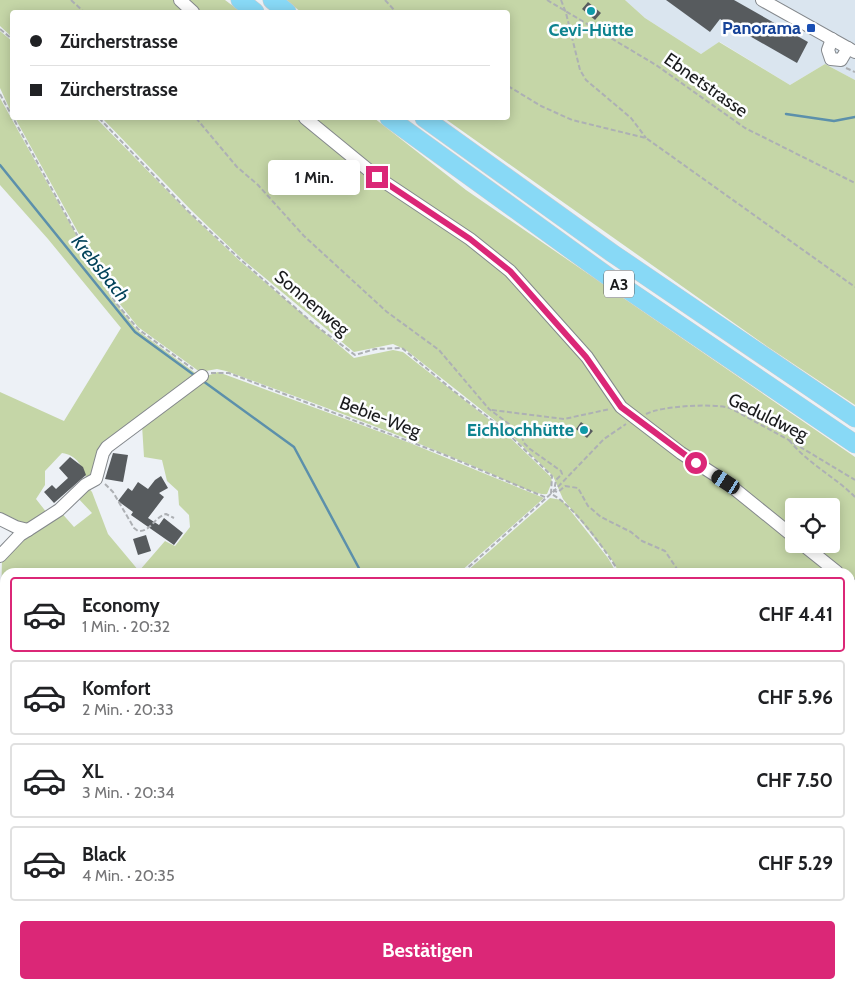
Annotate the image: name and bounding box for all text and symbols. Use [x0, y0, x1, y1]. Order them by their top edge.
marker: Cevi-Hütte [585, 5, 597, 17]
place label: Panorama [722, 17, 801, 39]
place label: Cevi-Hütte [548, 19, 634, 41]
marker: Panorama [805, 22, 817, 34]
text: Zürcherstrasse [60, 30, 178, 53]
street label: Ebnetstrasse [660, 48, 752, 122]
text: Zürcherstrasse [60, 78, 178, 101]
callout: 1 Min. [267, 160, 360, 194]
route end [366, 166, 388, 188]
text: 1 Min. [295, 168, 333, 187]
water label: Krebsbach [67, 230, 135, 306]
street label: Sonnenweg [270, 265, 355, 341]
road number: A3 [604, 270, 634, 298]
street label: Geduldweg [725, 388, 812, 446]
street label: Bebie-Weg [336, 392, 425, 443]
place label: Eichlochhütte [467, 419, 574, 441]
marker: Eichlochhütte [578, 424, 590, 436]
route start [685, 452, 707, 474]
car [709, 468, 742, 496]
map controls [785, 498, 840, 553]
button: locate [785, 498, 840, 553]
icon: car [22, 592, 67, 637]
text: Economy [82, 594, 160, 617]
text: CHF 4.41 [759, 603, 833, 626]
text: 1 Min. · 20:32 [82, 617, 170, 636]
icon: car [22, 675, 67, 720]
text: Komfort [82, 677, 151, 700]
text: CHF 5.96 [758, 686, 833, 709]
text: 2 Min. · 20:33 [82, 700, 174, 719]
icon: car [22, 758, 67, 803]
text: XL [82, 760, 103, 783]
text: CHF 7.50 [756, 769, 833, 792]
text: 3 Min. · 20:34 [82, 783, 175, 802]
icon: car [22, 841, 67, 886]
text: Black [82, 843, 126, 866]
text: CHF 5.29 [758, 852, 833, 875]
text: 4 Min. · 20:35 [82, 866, 175, 885]
button: Bestätigen [20, 921, 835, 979]

